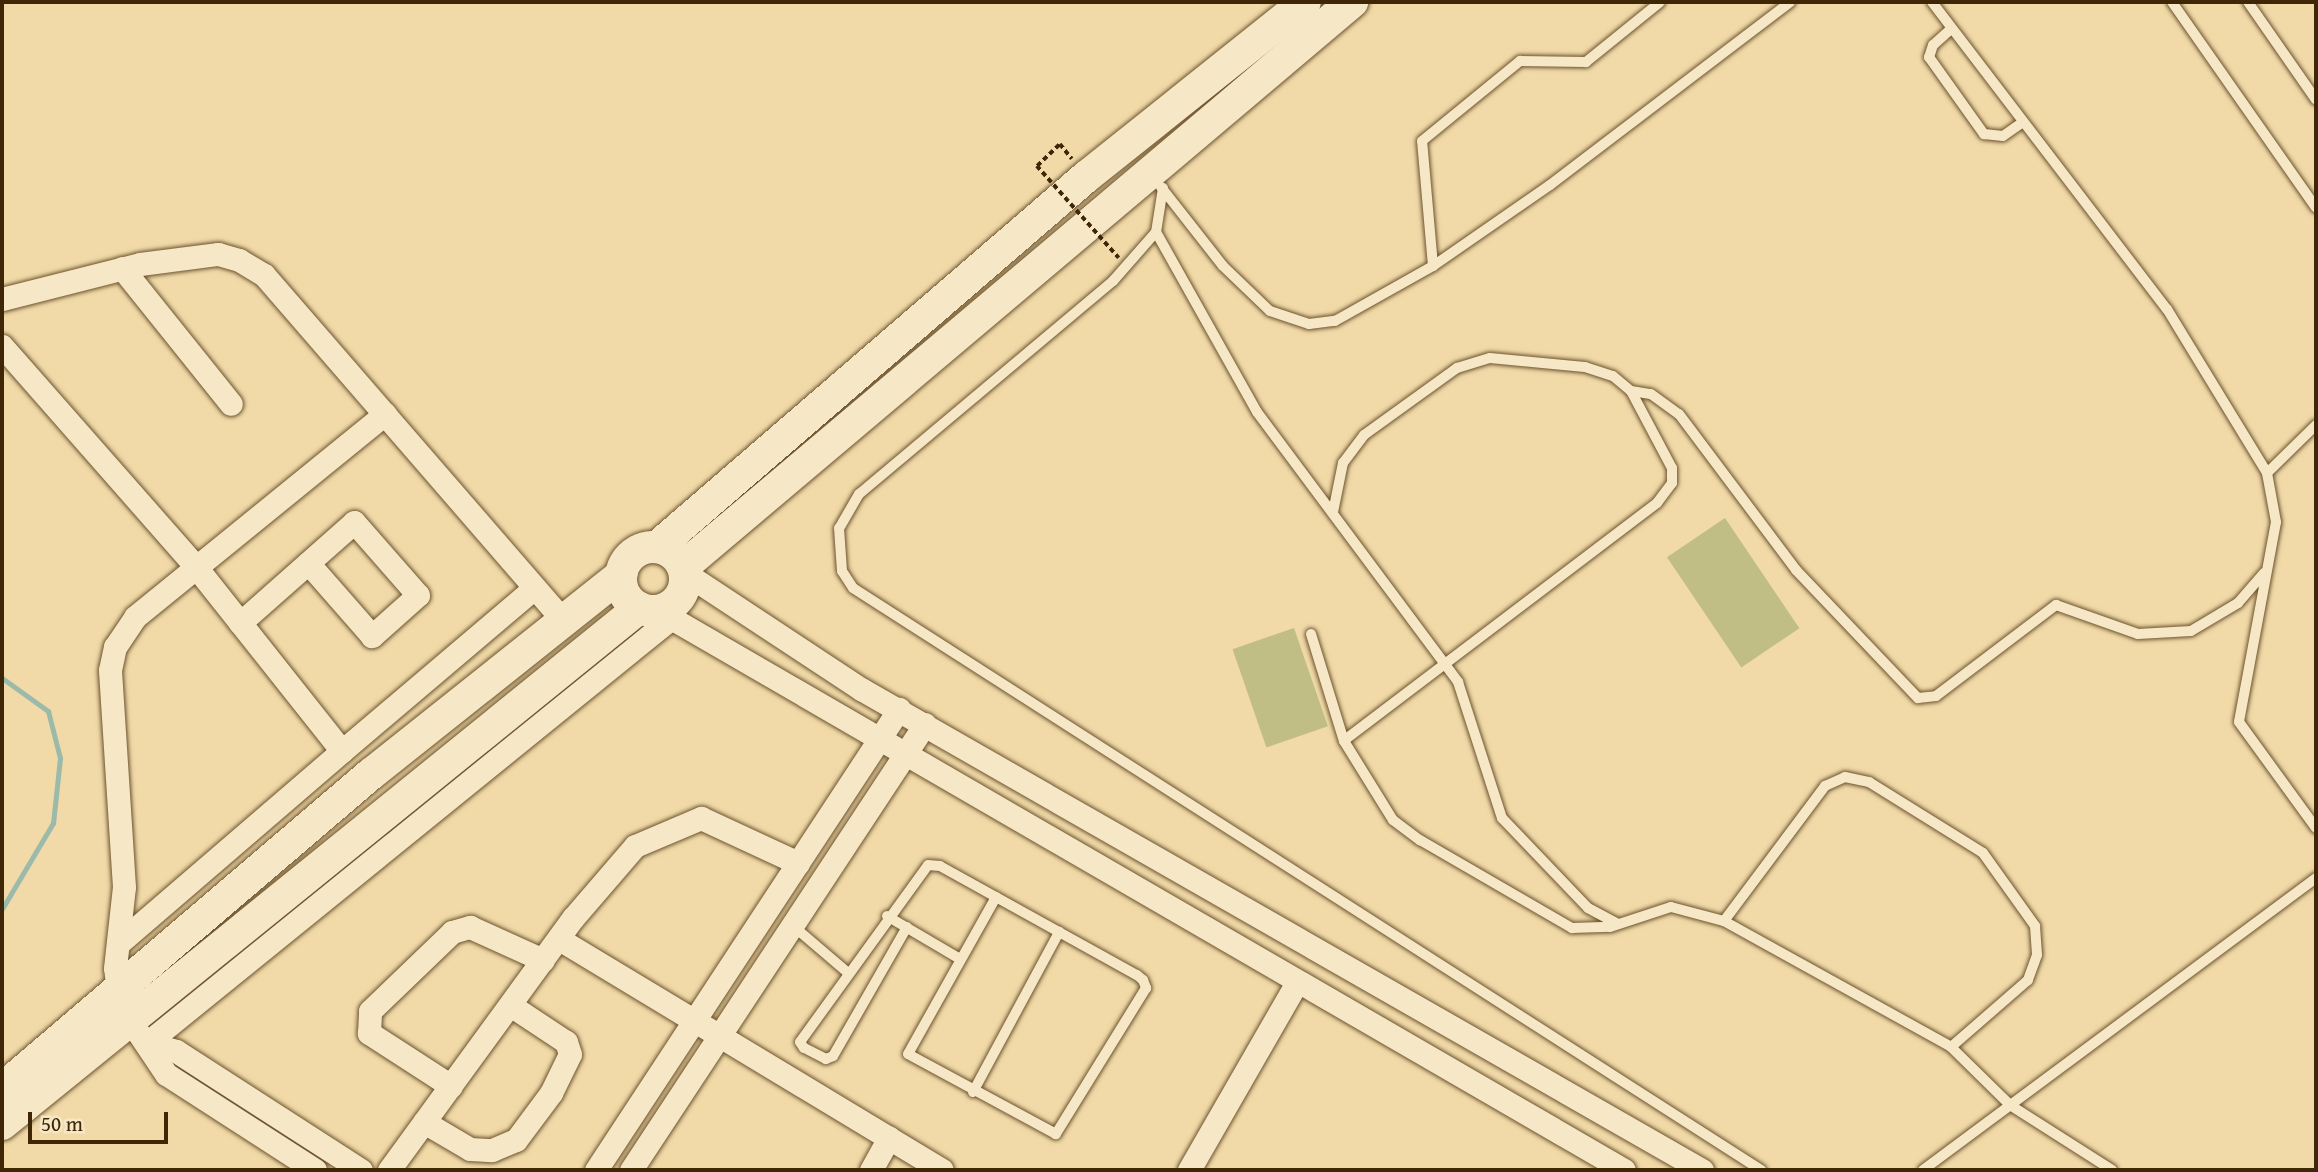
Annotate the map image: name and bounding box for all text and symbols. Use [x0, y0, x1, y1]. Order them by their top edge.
scale bar [32, 1098, 172, 1142]
text: 50 m [41, 1108, 83, 1139]

